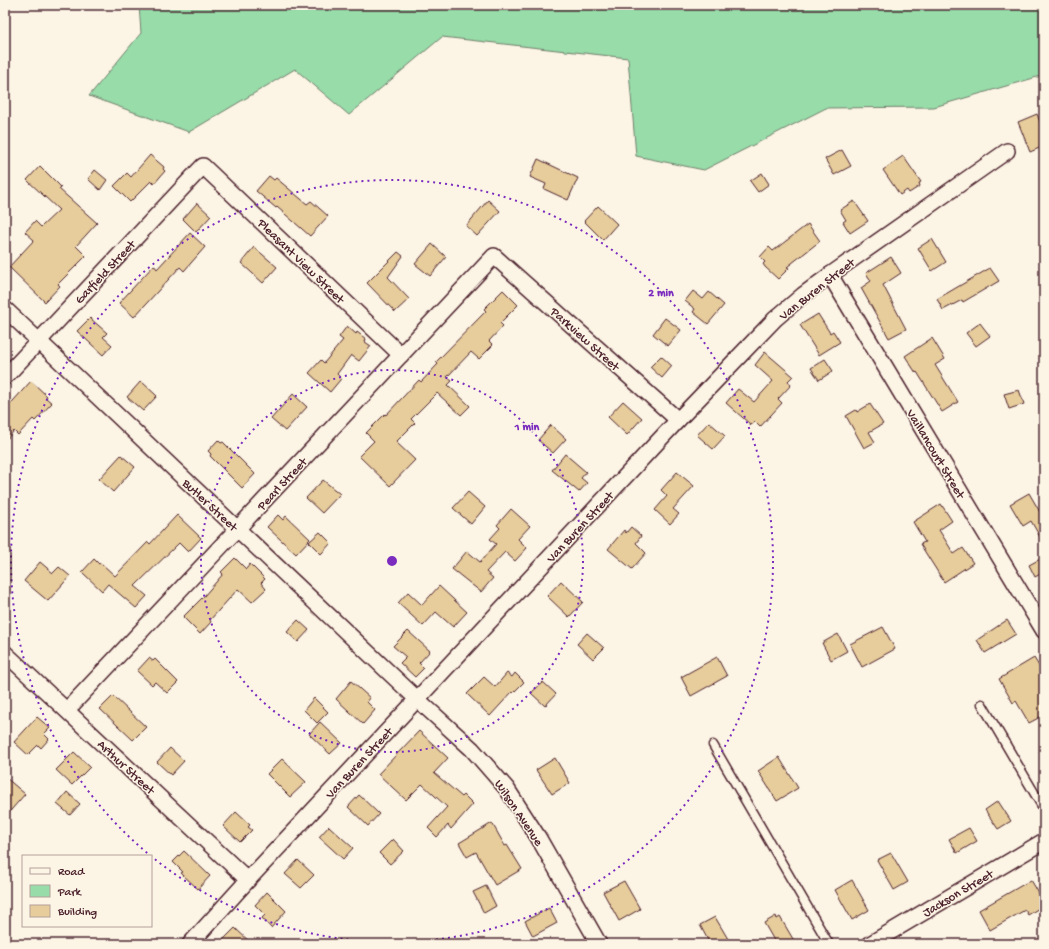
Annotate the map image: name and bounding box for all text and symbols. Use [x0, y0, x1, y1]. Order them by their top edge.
street label: Pleasant View Street [253, 216, 348, 308]
street label: Garfield Street [72, 236, 140, 308]
street label: Van Buren Street [776, 255, 860, 325]
text: 2 min [648, 287, 674, 301]
street label: Parkview Street [546, 304, 623, 376]
street label: Vaillancourt Street [902, 406, 968, 503]
text: 1 min [514, 421, 540, 435]
street label: Pearl Street [254, 454, 312, 515]
street label: Butler Street [178, 476, 241, 536]
street label: Van Buren Street [543, 488, 619, 567]
centre of rings [385, 554, 399, 568]
street label: Van Buren Street [322, 724, 398, 803]
street label: Arthur Street [93, 737, 158, 799]
street label: Wilson Avenue [490, 777, 546, 850]
legend [22, 855, 152, 927]
text: Road [58, 866, 85, 880]
street label: Jackson Street [920, 866, 998, 921]
text: Park [57, 886, 83, 900]
text: Building [57, 906, 97, 920]

